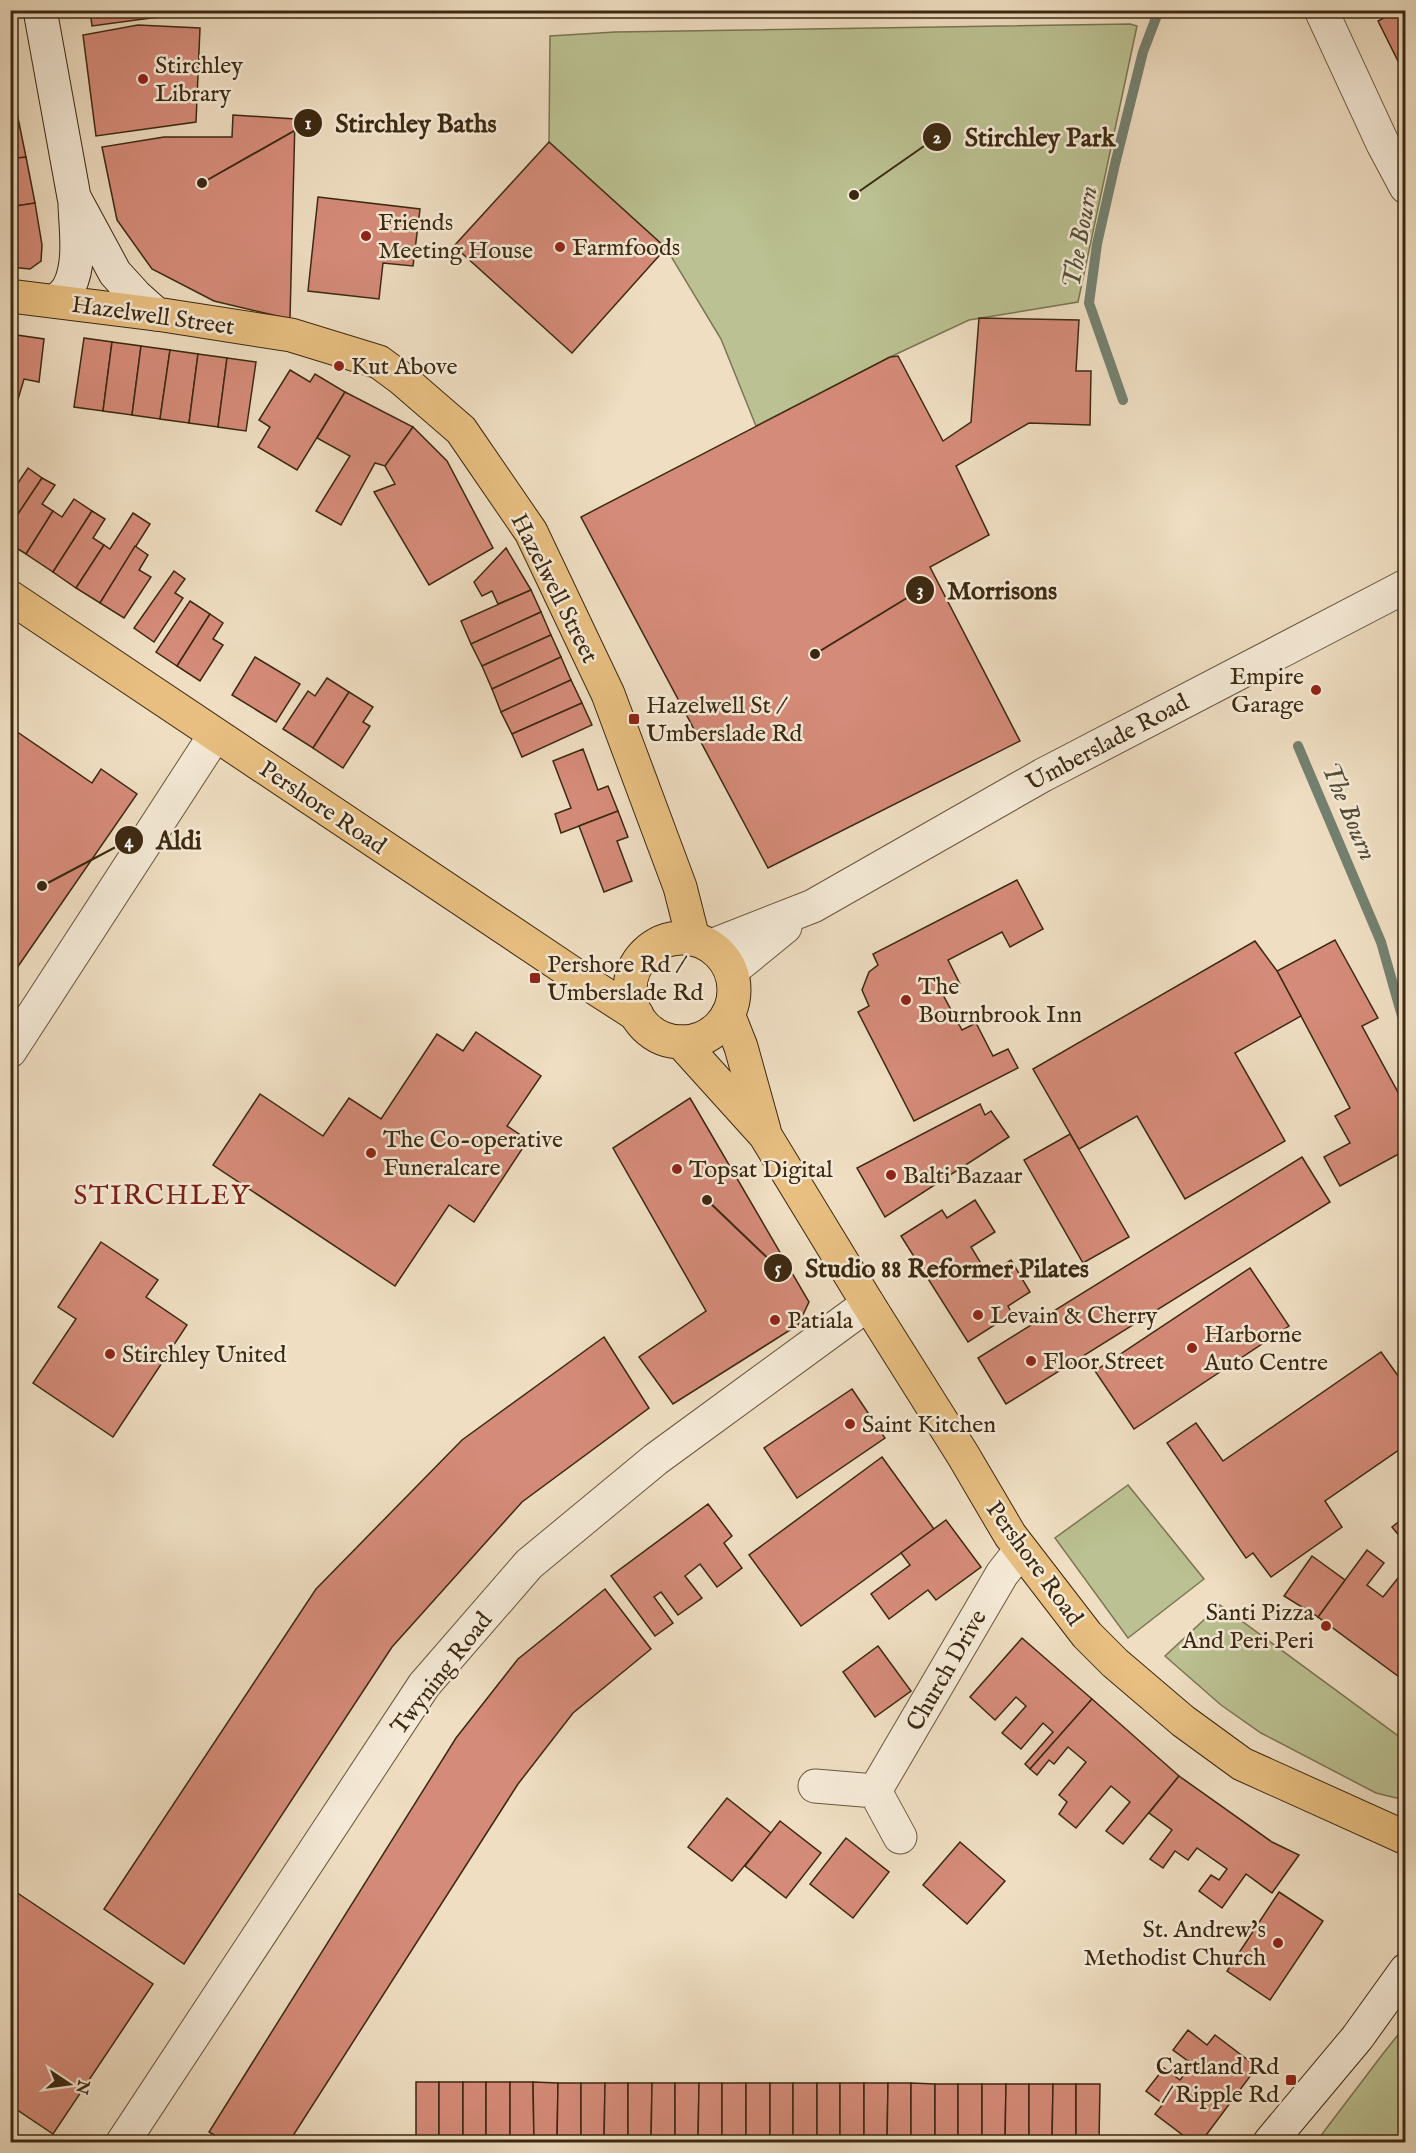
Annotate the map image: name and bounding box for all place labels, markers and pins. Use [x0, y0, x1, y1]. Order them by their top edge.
place label: Stirchley Library [155, 51, 243, 110]
marker: Stirchley Library [136, 72, 150, 86]
callout: Stirchley Baths [293, 101, 508, 145]
callout: Stirchley Park [922, 115, 1127, 159]
place label: Friends Meeting House [378, 208, 533, 267]
marker: Friends Meeting House [359, 229, 373, 243]
place label: Farmfoods [572, 233, 680, 264]
marker: Farmfoods [553, 240, 567, 254]
place label: Kut Above [351, 352, 457, 383]
marker: Kut Above [332, 359, 346, 373]
callout: Morrisons [905, 568, 1069, 612]
place label: Empire Garage [1230, 662, 1304, 721]
marker: Empire Garage [1309, 683, 1323, 697]
place label: Hazelwell St / Umberslade Rd [646, 691, 802, 750]
marker: Hazelwell St / Umberslade Rd [627, 712, 641, 726]
callout: Aldi [114, 818, 214, 862]
place label: Pershore Rd / Umberslade Rd [547, 950, 703, 1009]
marker: Pershore Rd / Umberslade Rd [528, 971, 542, 985]
place label: The Bournbrook Inn [918, 972, 1082, 1031]
marker: The Bournbrook Inn [899, 993, 913, 1007]
place label: The Co-operative Funeralcare [383, 1125, 563, 1184]
marker: The Co-operative Funeralcare [364, 1146, 378, 1160]
place label: Topsat Digital [689, 1155, 833, 1186]
place label: Balti Bazaar [903, 1161, 1023, 1192]
marker: Topsat Digital [670, 1162, 684, 1176]
marker: Balti Bazaar [884, 1168, 898, 1182]
callout: Studio 88 Reformer Pilates [763, 1246, 1101, 1290]
place label: Levain & Cherry [990, 1301, 1157, 1332]
place label: Patiala [787, 1306, 854, 1337]
marker: Levain & Cherry [971, 1308, 985, 1322]
marker: Patiala [768, 1313, 782, 1327]
place label: Harborne Auto Centre [1203, 1320, 1328, 1379]
place label: Stirchley United [122, 1340, 286, 1371]
marker: Harborne Auto Centre [1185, 1341, 1199, 1355]
marker: Stirchley United [103, 1347, 117, 1361]
place label: Floor Street [1043, 1347, 1164, 1378]
marker: Floor Street [1024, 1354, 1038, 1368]
place label: Saint Kitchen [862, 1410, 996, 1441]
marker: Saint Kitchen [843, 1417, 857, 1431]
place label: Santi Pizza And Peri Peri [1181, 1598, 1315, 1657]
marker: Santi Pizza And Peri Peri [1319, 1619, 1333, 1633]
place label: St. Andrew's Methodist Church [1084, 1915, 1266, 1974]
marker: St. Andrew's Methodist Church [1271, 1936, 1285, 1950]
place label: Cartland Rd / Ripple Rd [1156, 2052, 1279, 2111]
marker: Cartland Rd / Ripple Rd [1284, 2073, 1298, 2087]

